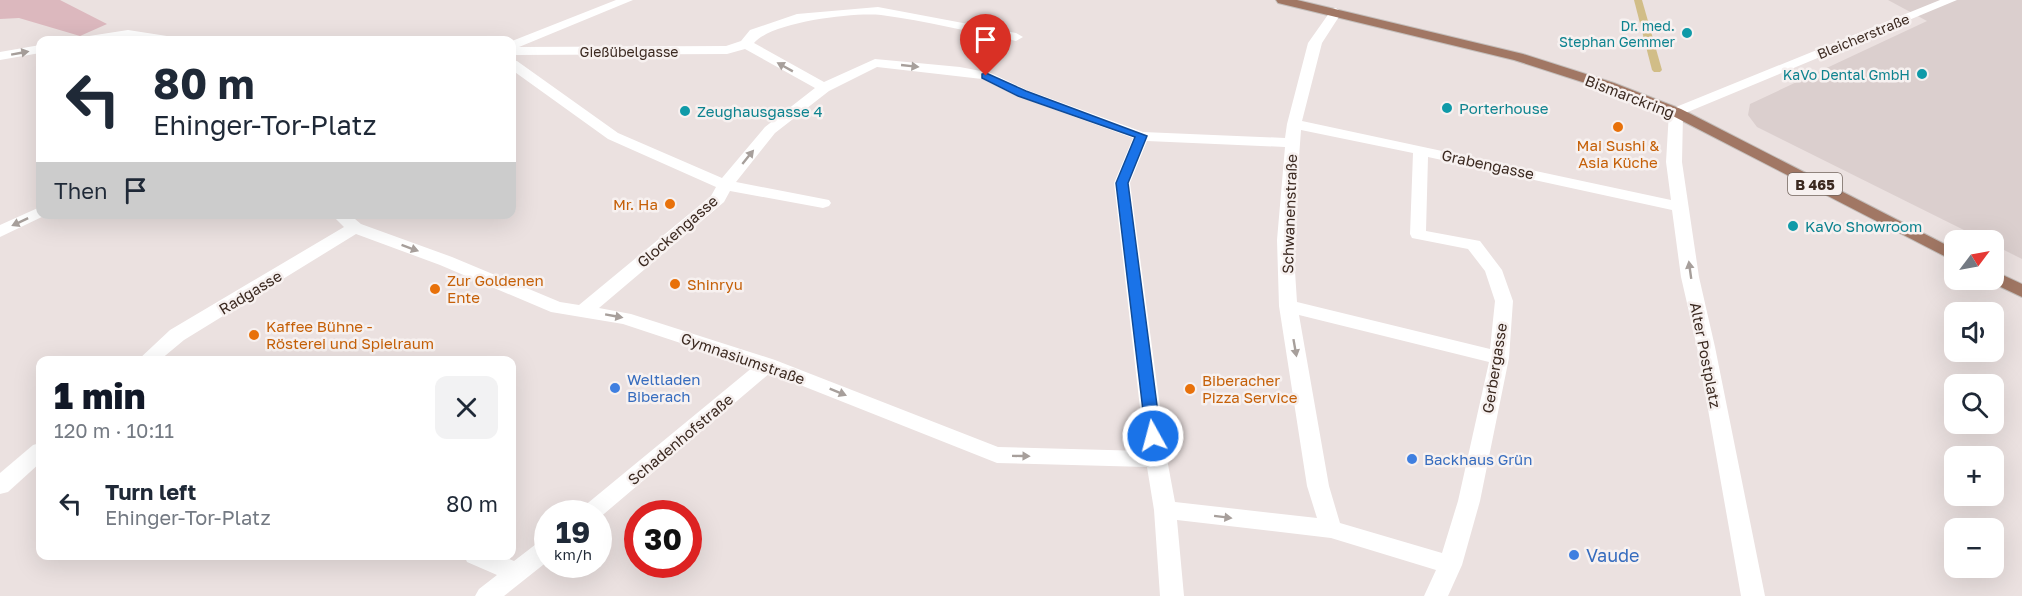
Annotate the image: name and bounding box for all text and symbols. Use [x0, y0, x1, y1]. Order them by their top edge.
street label: Bleicherstraße [1814, 10, 1912, 62]
pin [960, 14, 1011, 76]
place label: Dr. med. Stephan Gemmer [1559, 17, 1676, 50]
icon: arrive [969, 23, 1002, 56]
marker: Dr. med. Stephan Gemmer [1680, 26, 1694, 40]
street label: Gießübelgasse [580, 43, 678, 60]
one-way arrow [11, 48, 30, 57]
text: 80 m [153, 58, 254, 108]
icon: left [54, 60, 132, 138]
one-way arrow [777, 61, 793, 72]
one-way arrow [901, 61, 920, 71]
place label: KaVo Dental GmbH [1783, 66, 1910, 83]
marker: KaVo Dental GmbH [1915, 67, 1929, 81]
street label: Bismarckring [1583, 71, 1677, 121]
place label: Porterhouse [1459, 99, 1549, 117]
marker: Porterhouse [1440, 101, 1454, 115]
place label: Zeughausgasse 4 [697, 102, 823, 120]
marker: Zeughausgasse 4 [678, 104, 692, 118]
text: Ehinger-Tor-Platz [153, 109, 377, 141]
marker: Mai Sushi & Asia Küche [1611, 120, 1625, 134]
place label: Mai Sushi & Asia Küche [1577, 136, 1659, 171]
street label: Grabengasse [1440, 145, 1536, 183]
one-way arrow [741, 150, 754, 165]
street label: Schwanenstraße [1278, 154, 1300, 274]
road number: B 465 [1788, 173, 1842, 195]
icon: arrive [119, 174, 152, 207]
text: Then [54, 177, 107, 204]
street label: Glockengasse [633, 191, 721, 271]
place label: Mr. Ha [613, 195, 658, 213]
marker: Mr. Ha [663, 197, 677, 211]
one-way arrow [12, 217, 29, 226]
place label: KaVo Showroom [1805, 217, 1922, 235]
marker: KaVo Showroom [1786, 219, 1800, 233]
north arrow [1944, 230, 2004, 290]
map controls [1944, 230, 2004, 578]
one-way arrow [401, 244, 419, 254]
one-way arrow [1685, 260, 1694, 279]
street label: Radgasse [215, 266, 285, 318]
place label: Zur Goldenen Ente [447, 271, 544, 306]
place label: Shinryu [687, 275, 743, 293]
marker: Shinryu [668, 277, 682, 291]
marker: Zur Goldenen Ente [428, 282, 442, 296]
street label: Alter Postplatz [1687, 301, 1725, 410]
button: sound [1944, 302, 2004, 362]
one-way arrow [604, 312, 623, 321]
place label: Kaffee Bühne - Rösterei und Spielraum [266, 317, 434, 352]
street label: Gerbergasse [1478, 321, 1510, 414]
marker: Kaffee Bühne - Rösterei und Spielraum [247, 328, 261, 342]
street label: Gymnasiumstraße [679, 328, 808, 388]
one-way arrow [1291, 339, 1300, 358]
place label: Weltladen Biberach [627, 370, 700, 405]
place label: Biberacher Pizza Service [1202, 371, 1298, 406]
text: 1 min [54, 374, 145, 417]
button: search [1944, 374, 2004, 434]
button: close [435, 376, 498, 439]
marker: Weltladen Biberach [608, 381, 622, 395]
marker: Biberacher Pizza Service [1183, 382, 1197, 396]
one-way arrow [829, 388, 847, 397]
street label: Schadenhofstraße [624, 390, 736, 488]
position arrow [1121, 404, 1185, 468]
text: 120 m · 10:11 [54, 418, 174, 442]
button: + [1944, 446, 2004, 506]
place label: Backhaus Grün [1424, 450, 1532, 468]
one-way arrow [1011, 451, 1030, 461]
marker: Backhaus Grün [1405, 452, 1419, 466]
text: Turn left [105, 478, 196, 505]
icon: left [54, 487, 87, 520]
text: 80 m [446, 490, 498, 517]
speed limit sign: 30 [624, 500, 702, 578]
text: Ehinger-Tor-Platz [105, 505, 271, 529]
one-way arrow [1214, 512, 1233, 522]
text: 19 [556, 514, 590, 550]
button: − [1944, 518, 2004, 578]
place label: Vaude [1586, 544, 1640, 566]
text: km/h [554, 545, 592, 563]
marker: Vaude [1567, 548, 1581, 562]

